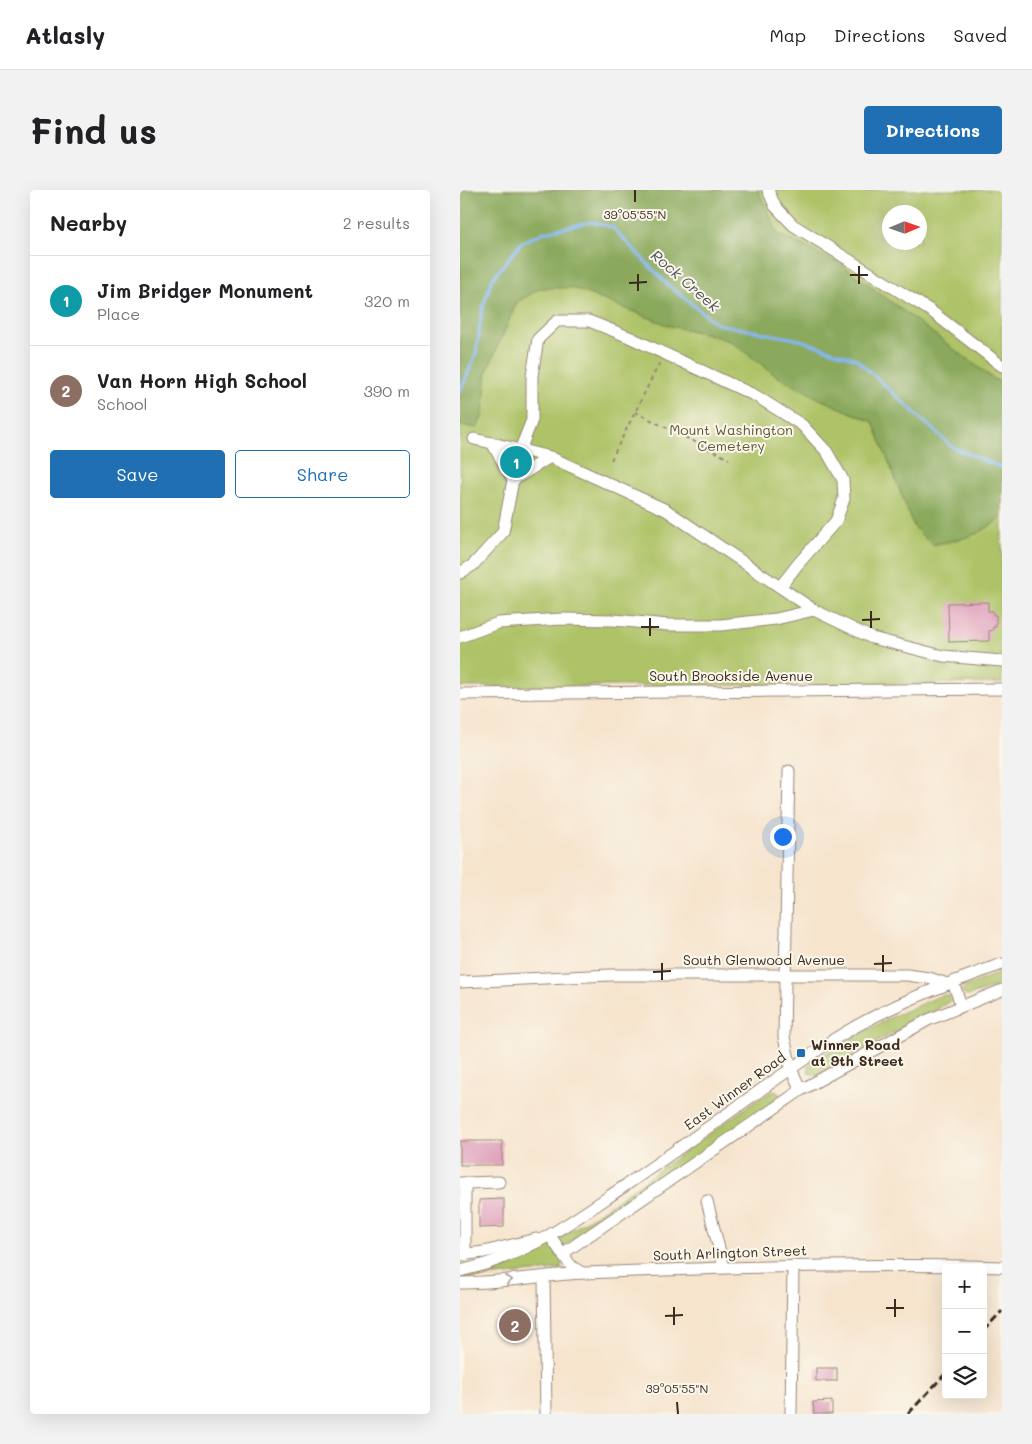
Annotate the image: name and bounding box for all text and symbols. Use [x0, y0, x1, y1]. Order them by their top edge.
text: Atlasly [25, 19, 105, 50]
text: Map [769, 23, 806, 47]
text: Directions [834, 23, 926, 47]
text: Saved [954, 23, 1007, 47]
button: Directions [864, 106, 1002, 154]
text: Find us [30, 107, 157, 153]
north arrow [882, 205, 927, 250]
text: 39°05'55"N [604, 206, 666, 222]
text: Nearby [50, 209, 127, 236]
text: 2 results [343, 212, 410, 233]
water label: Rock Creek [647, 245, 725, 316]
text: Jim Bridger Monument [97, 278, 313, 303]
text: 1 [62, 290, 70, 311]
text: 320 m [364, 290, 410, 311]
text: Place [97, 303, 140, 324]
text: Van Horn High School [97, 368, 307, 393]
text: 2 [62, 380, 70, 401]
text: 390 m [363, 380, 410, 401]
text: School [97, 393, 147, 414]
park label: Mount Washington Cemetery [669, 420, 793, 455]
pin: 1 [500, 443, 532, 481]
button: Save [50, 450, 225, 498]
button: Share [235, 450, 410, 498]
street label: South Brookside Avenue [649, 666, 813, 685]
your location [770, 824, 796, 850]
street label: South Glenwood Avenue [683, 950, 845, 969]
place label: Winner Road at 9th Street [811, 1035, 904, 1070]
street label: East Winner Road [680, 1047, 789, 1134]
marker: Winner Road at 9th Street [795, 1047, 807, 1059]
street label: South Arlington Street [653, 1240, 807, 1265]
map controls [942, 1264, 987, 1399]
button: + [942, 1264, 987, 1309]
one-way arrow [505, 1275, 513, 1286]
pin: 2 [499, 1306, 531, 1344]
button: − [942, 1309, 987, 1354]
button: layers [942, 1354, 987, 1399]
text: 39°05'55"N [646, 1380, 708, 1396]

